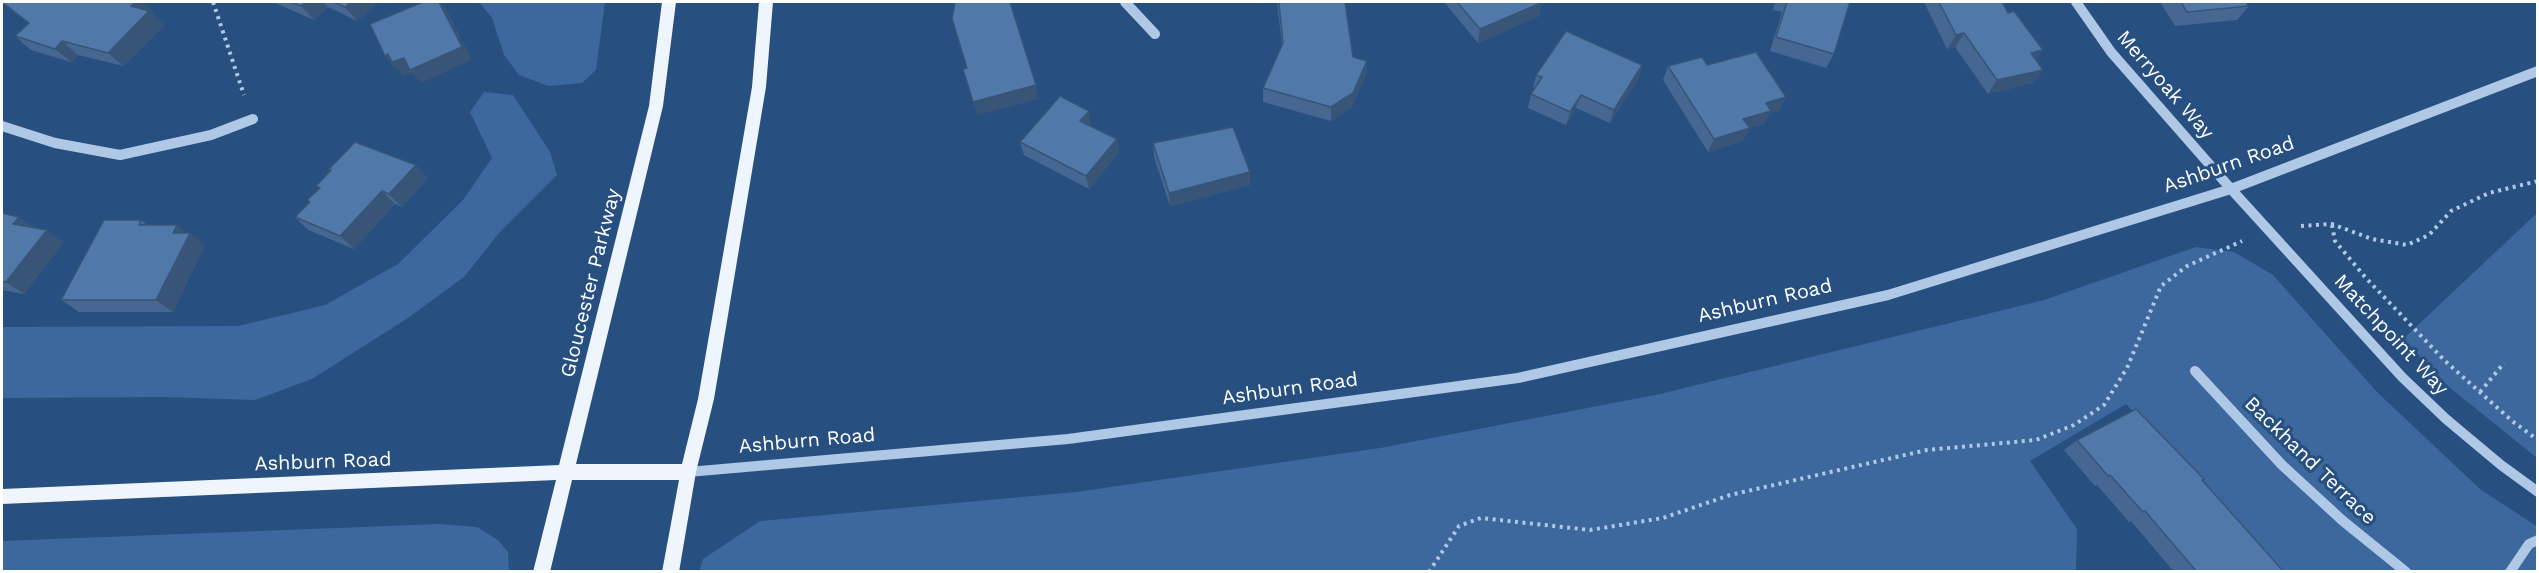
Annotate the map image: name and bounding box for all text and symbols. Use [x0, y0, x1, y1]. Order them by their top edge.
street label: Merryoak Way [2111, 26, 2219, 144]
street label: Ashburn Road [2160, 131, 2298, 199]
street label: Gloucester Parkway [556, 186, 626, 380]
street label: Matchpoint Way [2329, 270, 2453, 400]
street label: Ashburn Road [1696, 274, 1834, 328]
street label: Ashburn Road [1220, 368, 1360, 410]
street label: Backhand Terrace [2239, 392, 2381, 530]
street label: Ashburn Road [738, 423, 876, 459]
street label: Ashburn Road [254, 448, 392, 476]

